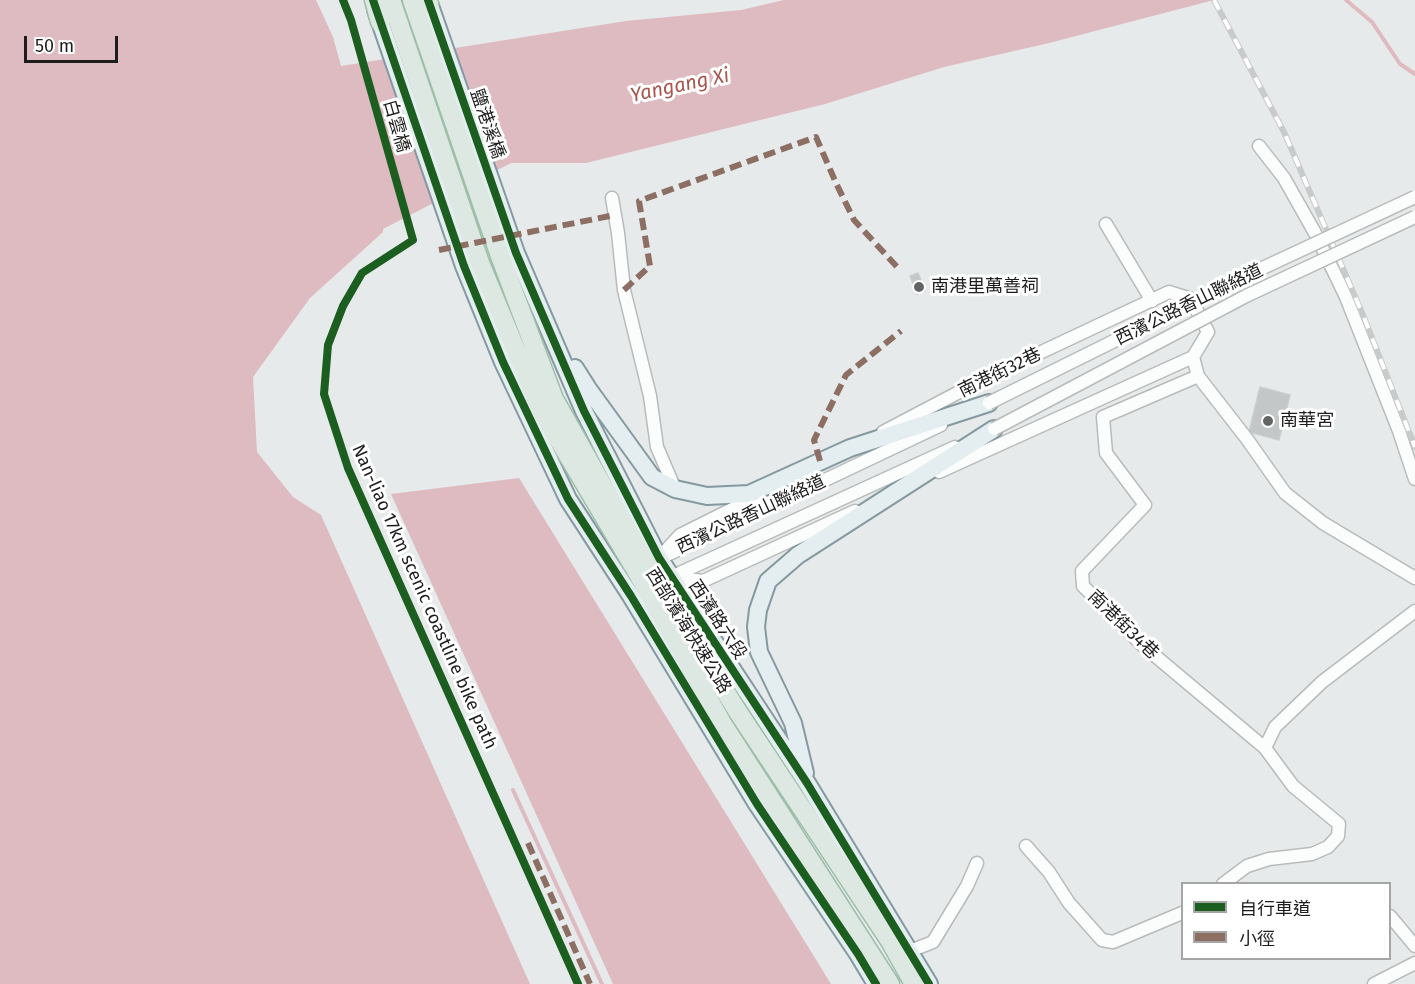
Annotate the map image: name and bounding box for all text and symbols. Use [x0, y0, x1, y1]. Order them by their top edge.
scale bar [27, 24, 122, 62]
text: 50 m [35, 35, 74, 57]
water label: Yangang Xi [628, 64, 732, 108]
street label: 鹽港溪橋 [465, 86, 509, 162]
street label: 白雲橋 [378, 97, 414, 155]
street label: 西濱公路香山聯絡道 [1111, 260, 1267, 350]
place label: 南港里萬善祠 [931, 276, 1039, 298]
marker: 南港里萬善祠 [912, 280, 926, 294]
street label: 南港街32巷 [955, 344, 1045, 402]
place label: 南華宮 [1280, 410, 1334, 432]
marker: 南華宮 [1261, 414, 1275, 428]
street label: Nan-liao 17km scenic coastline bike path [347, 441, 501, 753]
street label: 西濱公路香山聯絡道 [673, 471, 829, 559]
street label: 西部濱海快速公路 [641, 564, 735, 698]
street label: 西濱路六段 [683, 576, 751, 664]
street label: 南港街34巷 [1083, 586, 1163, 664]
legend [1181, 882, 1391, 960]
text: 自行車道 [1239, 898, 1311, 920]
text: 小徑 [1239, 928, 1275, 950]

